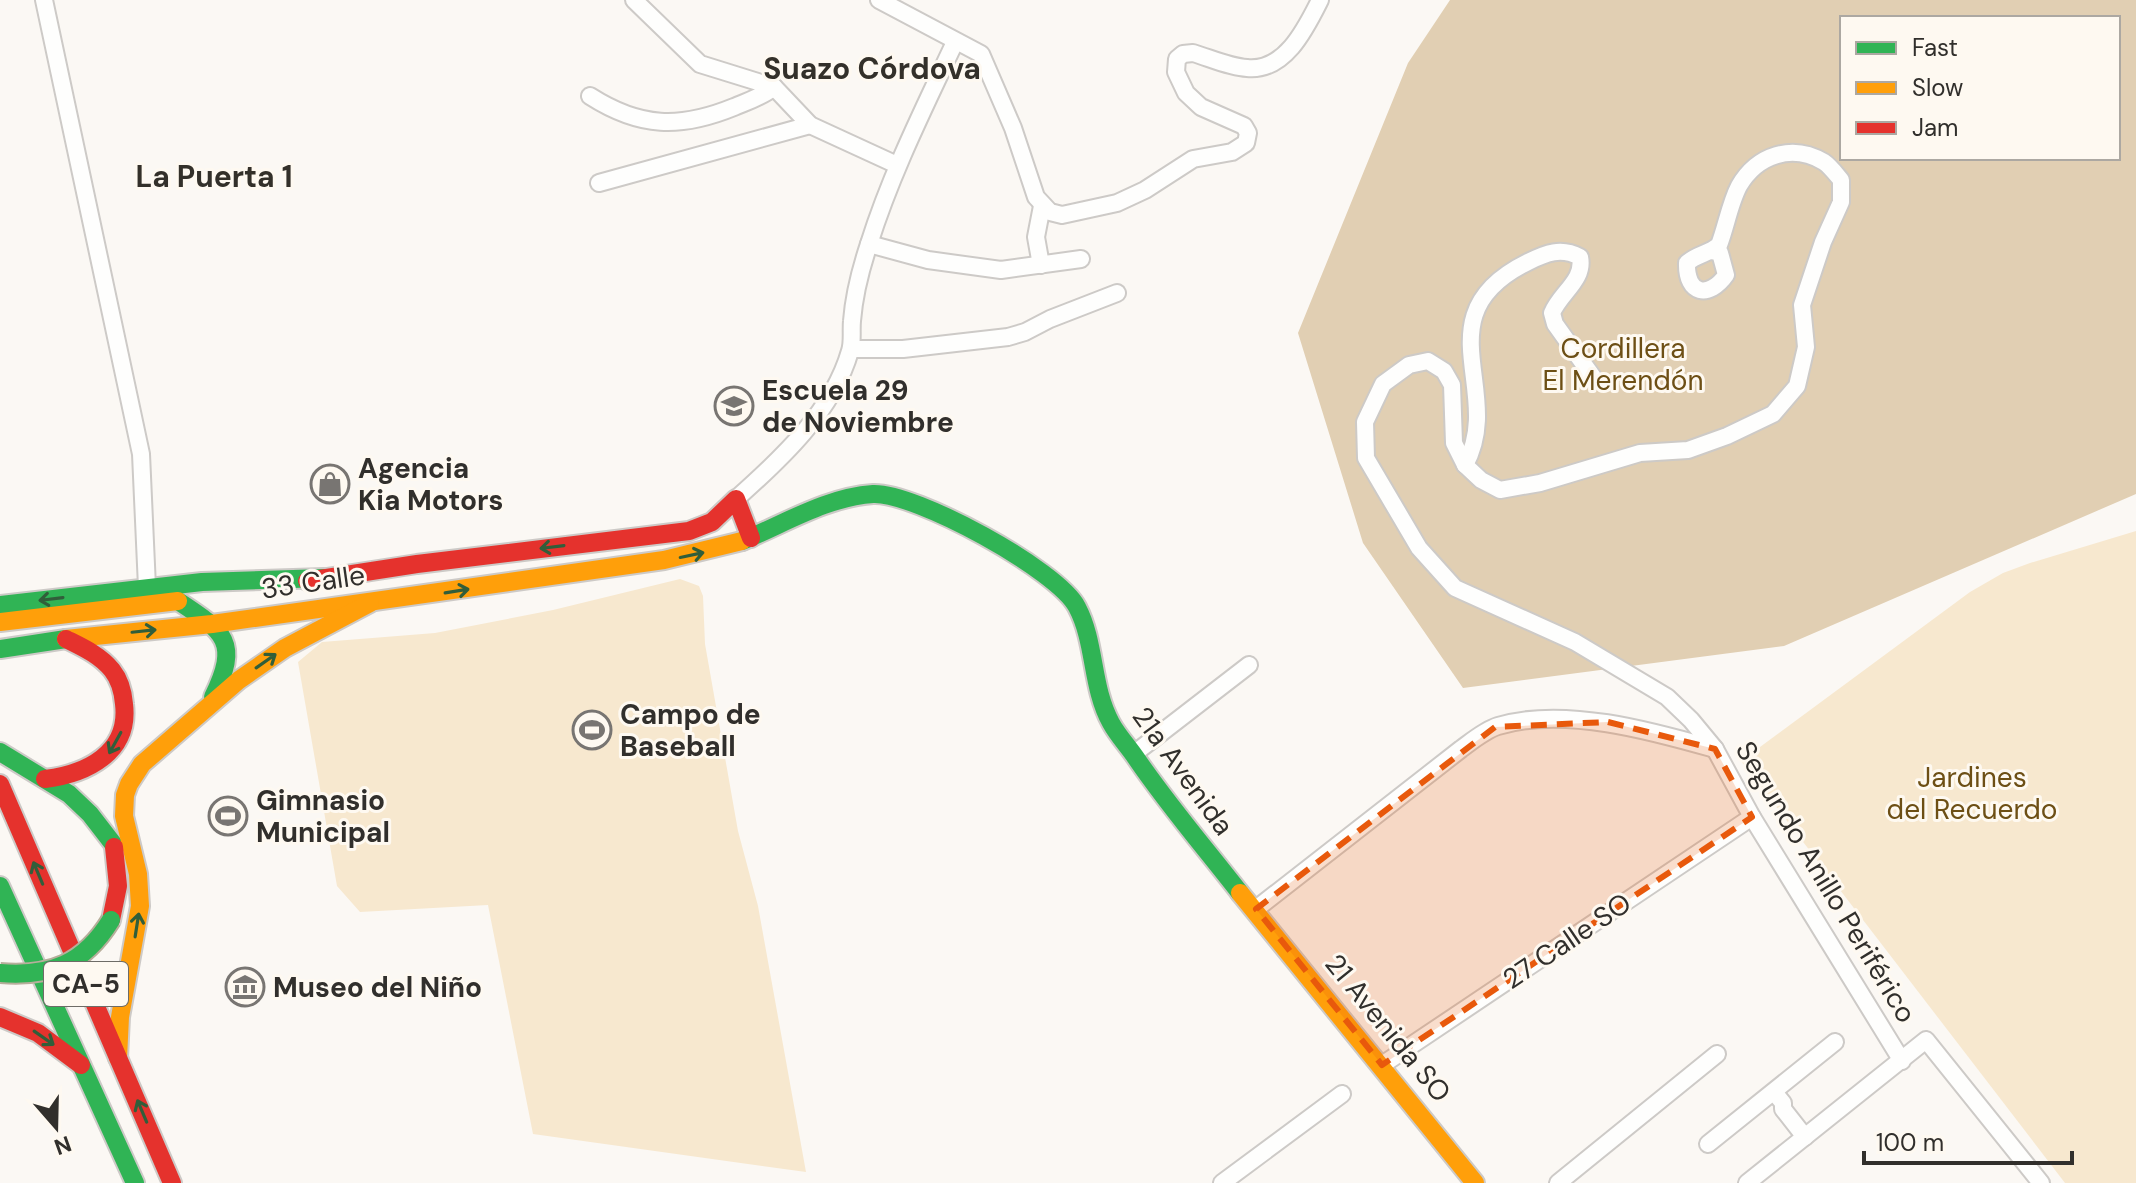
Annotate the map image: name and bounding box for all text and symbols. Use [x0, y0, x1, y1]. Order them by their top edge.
legend [1840, 16, 2120, 160]
text: Fast [1912, 32, 1958, 63]
district label: Suazo Córdova [763, 49, 981, 88]
text: Slow [1912, 72, 1963, 103]
text: Jam [1912, 112, 1958, 143]
district label: La Puerta 1 [135, 157, 293, 196]
park label: Cordillera El Merendón [1542, 330, 1704, 399]
place label: Escuela 29 de Noviembre [762, 372, 954, 441]
school or university icon: Escuela 29 de Noviembre [713, 385, 755, 427]
place label: Agencia Kia Motors [358, 450, 503, 519]
shop icon: Agencia Kia Motors [309, 463, 351, 505]
one-way arrow [539, 540, 566, 555]
one-way arrow [679, 547, 705, 562]
street label: 33 Calle [259, 556, 367, 608]
one-way arrow [444, 583, 469, 598]
one-way arrow [39, 592, 64, 607]
one-way arrow [130, 624, 157, 639]
one-way arrow [254, 653, 276, 669]
place label: Campo de Baseball [620, 696, 761, 765]
street label: 21a Avenida [1124, 699, 1242, 843]
sports icon: Campo de Baseball [571, 709, 613, 751]
one-way arrow [107, 731, 122, 755]
street label: Segundo Anillo Periférico [1727, 734, 1925, 1030]
park label: Jardines del Recuerdo [1887, 759, 2057, 828]
place label: Gimnasio Municipal [256, 782, 390, 851]
sports icon: Gimnasio Municipal [207, 795, 249, 837]
one-way arrow [30, 861, 45, 886]
street label: 27 Calle SO [1496, 885, 1638, 997]
one-way arrow [130, 913, 145, 938]
street label: 21 Avenida SO [1317, 946, 1459, 1110]
road number: CA-5 [44, 962, 128, 1006]
museum icon: Museo del Niño [224, 966, 266, 1008]
place label: Museo del Niño [273, 969, 482, 1006]
one-way arrow [32, 1030, 54, 1046]
north arrow [16, 1087, 96, 1167]
one-way arrow [133, 1099, 148, 1124]
scale bar [1864, 1115, 2072, 1165]
text: 100 m [1876, 1127, 1944, 1158]
text: N [50, 1129, 75, 1162]

